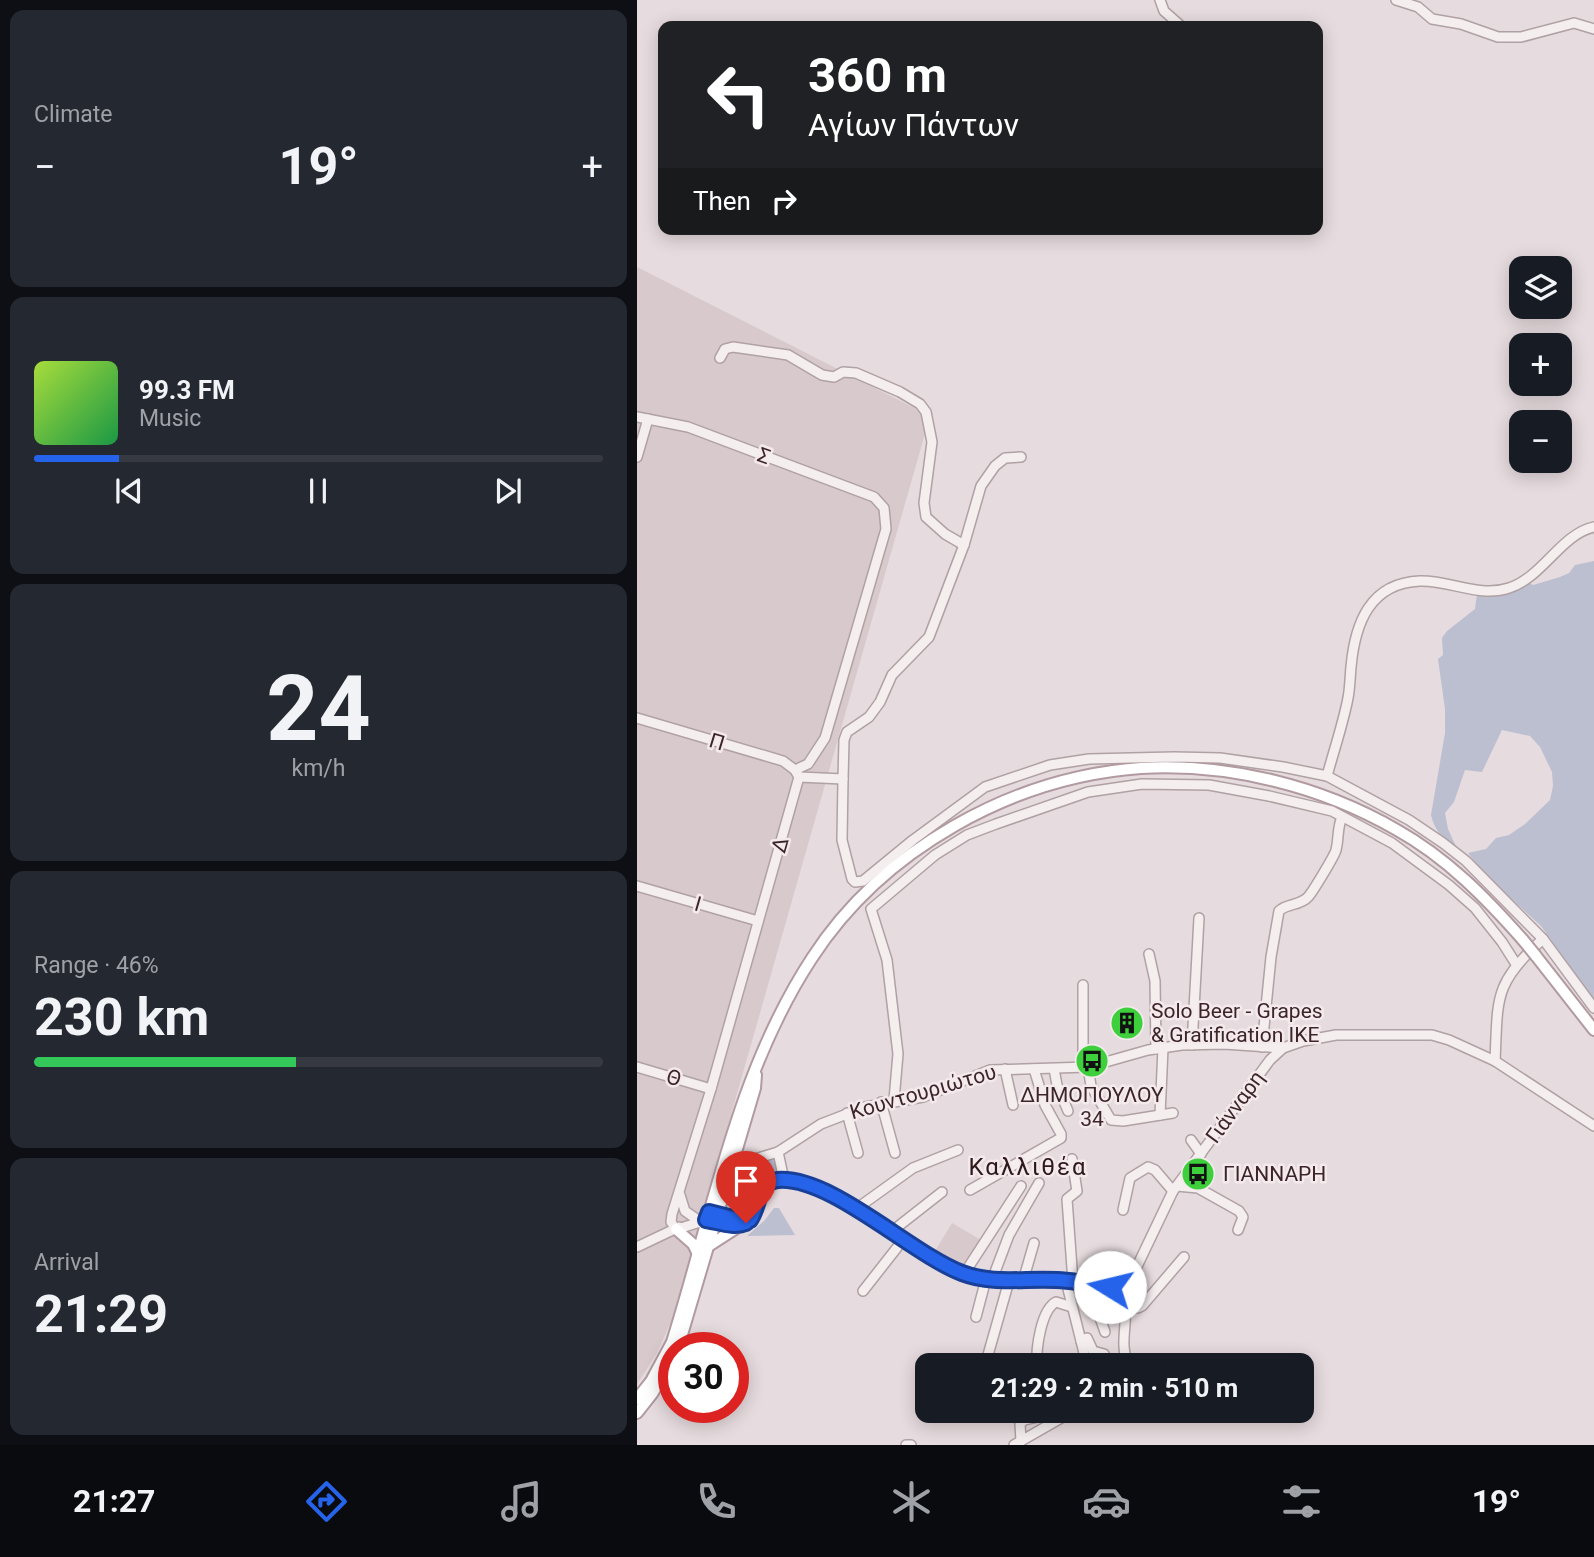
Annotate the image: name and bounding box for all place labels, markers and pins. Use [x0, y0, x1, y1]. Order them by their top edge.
place label: Solo Beer - Grapes & Gratification IKE [1151, 999, 1323, 1047]
building icon: Solo Beer - Grapes & Gratification IKE [1108, 1004, 1146, 1042]
bus stop icon: ΔΗΜΟΠΟΥΛΟΥ 34 [1073, 1042, 1111, 1080]
place label: ΔΗΜΟΠΟΥΛΟΥ 34 [1020, 1083, 1164, 1131]
pin [716, 1151, 776, 1223]
bus stop icon: ΓΙΑΝΝΑΡΗ [1179, 1155, 1217, 1193]
place label: ΓΙΑΝΝΑΡΗ [1223, 1162, 1326, 1186]

